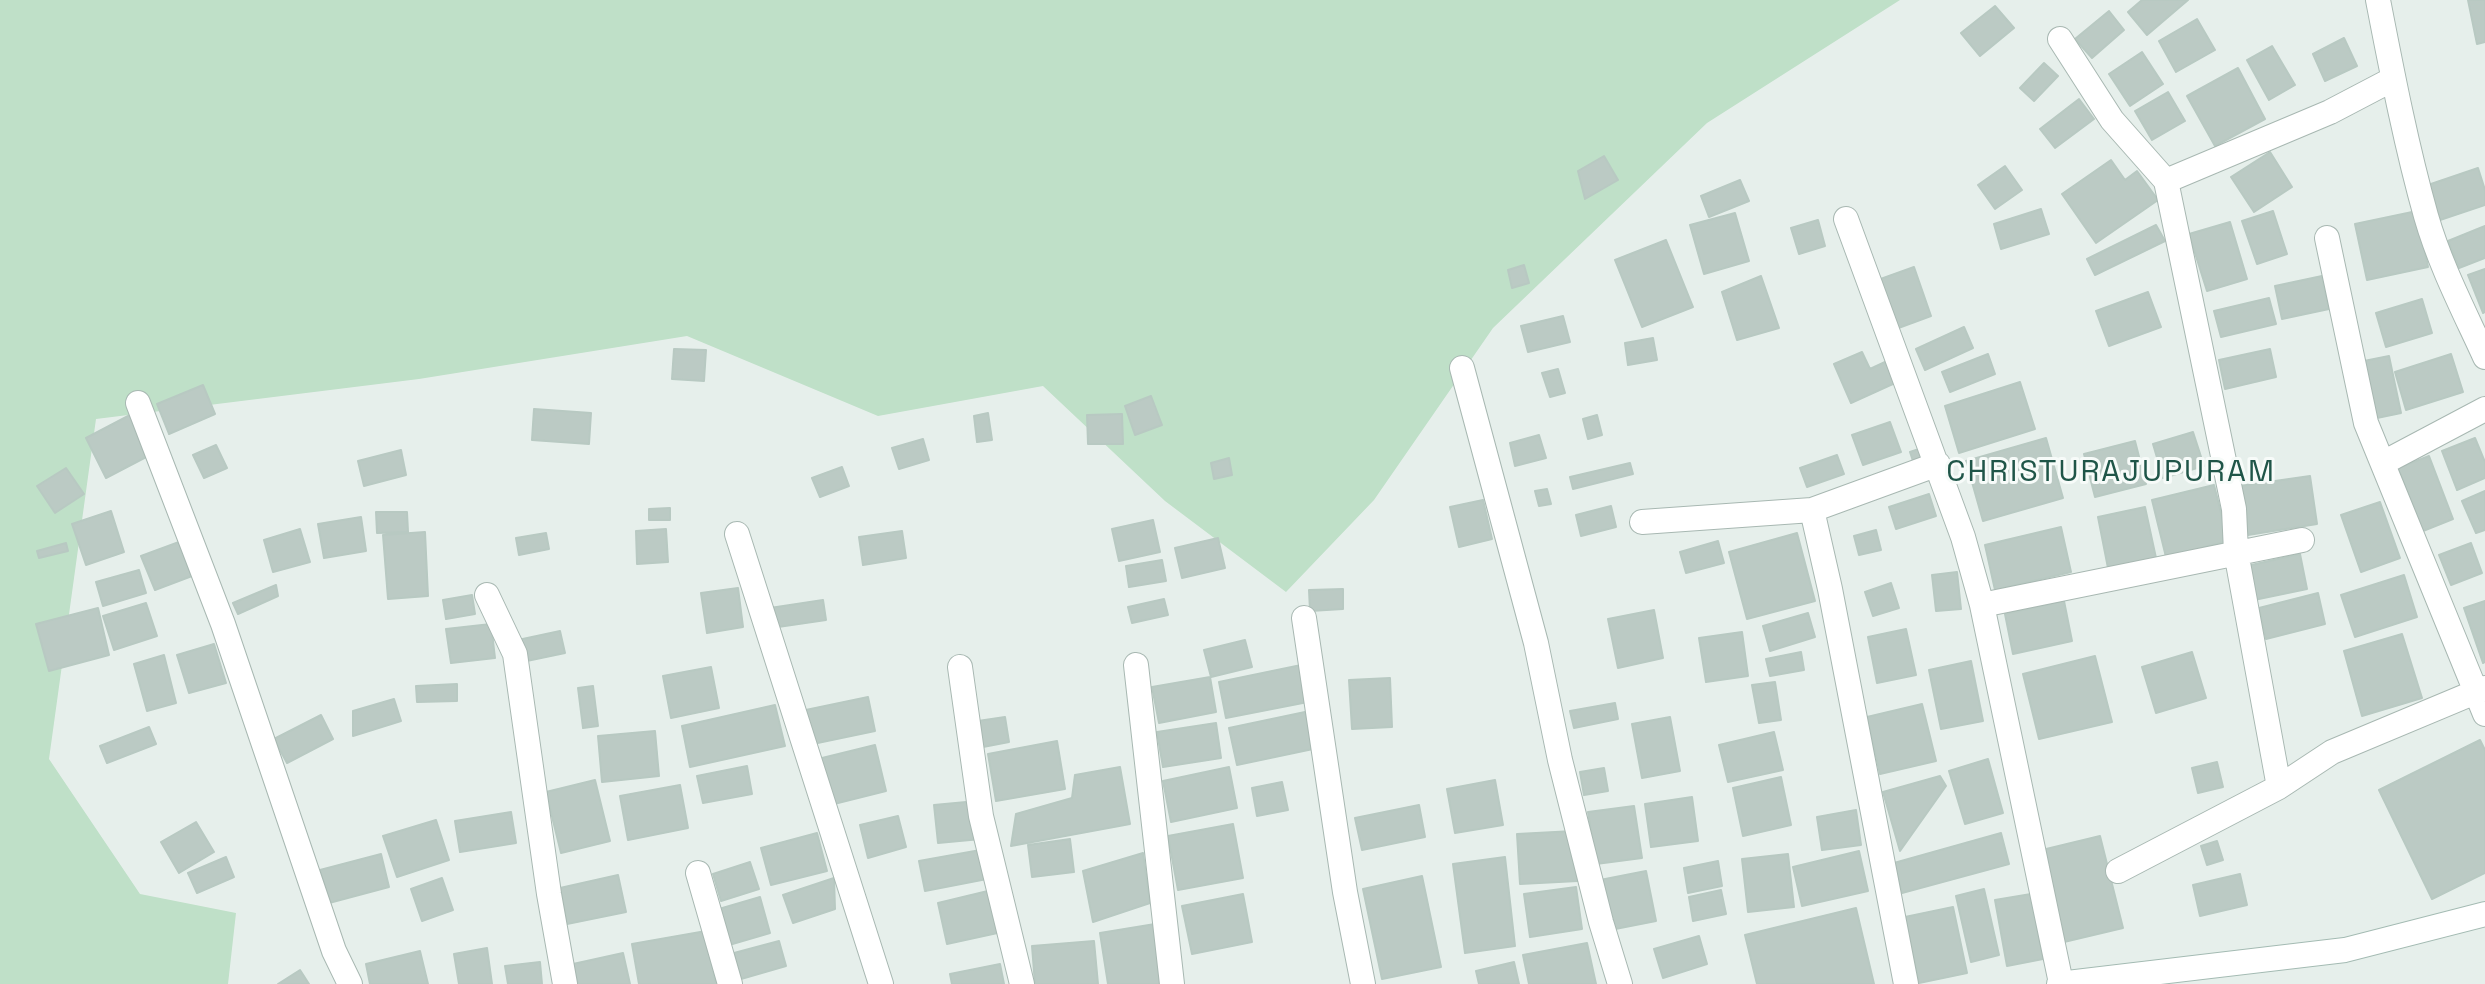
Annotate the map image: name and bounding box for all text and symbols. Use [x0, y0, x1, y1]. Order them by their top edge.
district label: CHRISTURAJUPURAM [1946, 455, 2276, 491]

